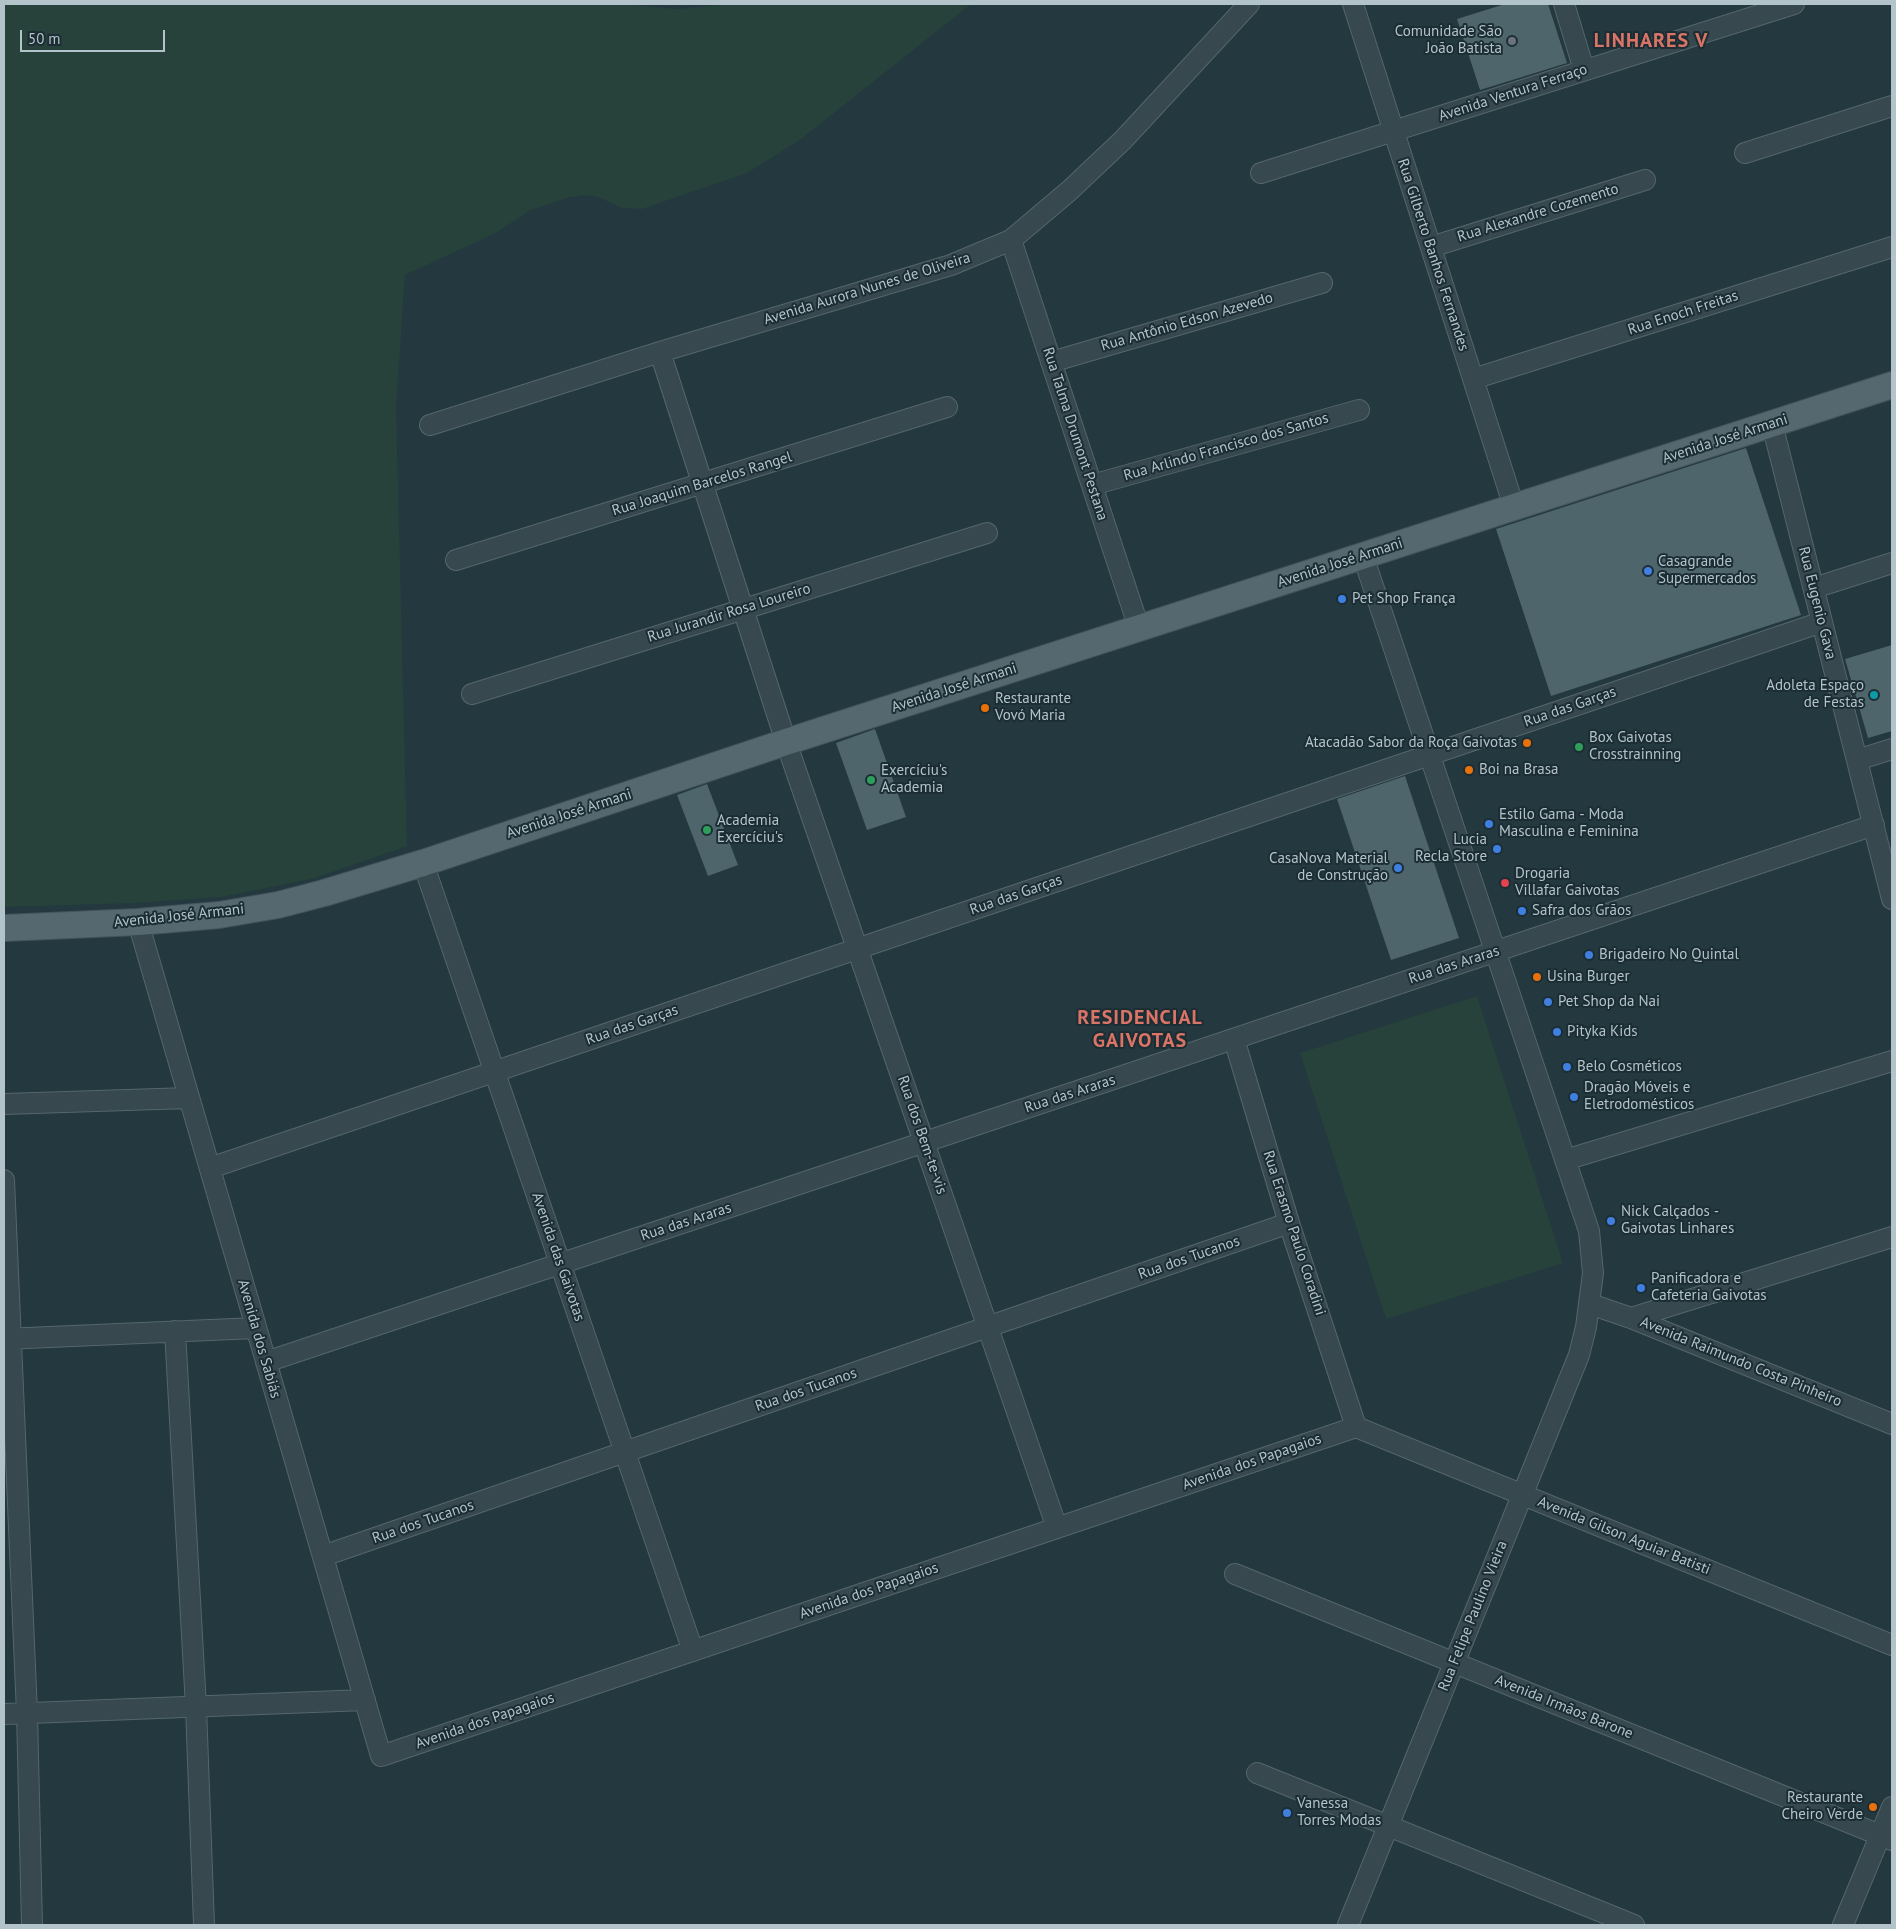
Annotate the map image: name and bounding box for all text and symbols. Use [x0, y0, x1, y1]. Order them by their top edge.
scale bar [22, 20, 168, 52]
place label: Comunidade São João Batista [1395, 23, 1502, 58]
text: 50 m [28, 29, 61, 48]
district label: LINHARES V [1593, 29, 1709, 53]
marker: Comunidade São João Batista [1506, 35, 1518, 47]
street label: Avenida Ventura Ferraço [1436, 60, 1590, 126]
street label: Rua Gilberto Banhos Fernandes [1393, 156, 1473, 354]
street label: Rua Alexandre Cozemento [1455, 180, 1621, 246]
street label: Avenida Aurora Nunes de Oliveira [761, 249, 973, 329]
street label: Rua Enoch Freitas [1626, 287, 1740, 339]
street label: Rua Antônio Edson Azevedo [1099, 289, 1275, 355]
street label: Rua Talma Drumont Pestana [1038, 345, 1112, 523]
street label: Rua Arlindo Francisco dos Santos [1121, 409, 1331, 485]
street label: Avenida José Armani [1660, 410, 1790, 468]
street label: Rua Joaquim Barcelos Rangel [610, 448, 794, 520]
street label: Avenida José Armani [1275, 534, 1405, 592]
street label: Rua Eugenio Gava [1794, 545, 1840, 661]
place label: Casagrande Supermercados [1658, 553, 1756, 588]
marker: Casagrande Supermercados [1642, 565, 1654, 577]
street label: Rua Jurandir Rosa Loureiro [645, 580, 813, 646]
place label: Pet Shop França [1352, 590, 1456, 608]
marker: Pet Shop França [1336, 593, 1348, 605]
street label: Avenida José Armani [889, 659, 1019, 717]
place label: Adoleta Espaço de Festas [1766, 677, 1864, 712]
street label: Rua das Garças [1522, 683, 1618, 731]
marker: Adoleta Espaço de Festas [1868, 689, 1880, 701]
place label: Restaurante Vovó Maria [995, 690, 1071, 725]
marker: Restaurante Vovó Maria [979, 702, 991, 714]
place label: Box Gaivotas Crosstrainning [1589, 729, 1681, 764]
place label: Atacadão Sabor da Roça Gaivotas [1305, 734, 1517, 752]
marker: Atacadão Sabor da Roça Gaivotas [1521, 737, 1533, 749]
marker: Box Gaivotas Crosstrainning [1573, 741, 1585, 753]
place label: Boi na Brasa [1479, 761, 1559, 779]
place label: Exercíciu's Academia [881, 762, 947, 797]
marker: Boi na Brasa [1463, 764, 1475, 776]
marker: Exercíciu's Academia [865, 774, 877, 786]
street label: Avenida José Armani [504, 785, 634, 843]
place label: Estilo Gama - Moda Masculina e Feminina [1499, 806, 1639, 841]
place label: Academia Exercíciu's [717, 812, 783, 847]
marker: Estilo Gama - Moda Masculina e Feminina [1483, 818, 1495, 830]
marker: Academia Exercíciu's [701, 824, 713, 836]
place label: Lucia Recla Store [1415, 831, 1487, 866]
marker: Lucia Recla Store [1491, 843, 1503, 855]
place label: CasaNova Material de Construção [1269, 850, 1388, 885]
marker: CasaNova Material de Construção [1392, 862, 1404, 874]
place label: Drogaria Villafar Gaivotas [1515, 865, 1620, 900]
street label: Rua das Garças [968, 871, 1064, 919]
marker: Drogaria Villafar Gaivotas [1499, 877, 1511, 889]
street label: Avenida José Armani [113, 900, 245, 932]
place label: Safra dos Grãos [1532, 902, 1631, 920]
marker: Safra dos Grãos [1516, 905, 1528, 917]
street label: Rua das Araras [1406, 942, 1502, 988]
place label: Brigadeiro No Quintal [1599, 946, 1739, 964]
marker: Brigadeiro No Quintal [1583, 949, 1595, 961]
place label: Usina Burger [1547, 968, 1629, 986]
marker: Usina Burger [1531, 971, 1543, 983]
place label: Pet Shop da Nai [1558, 993, 1660, 1011]
marker: Pet Shop da Nai [1542, 996, 1554, 1008]
street label: Rua das Garças [584, 1001, 680, 1049]
district label: RESIDENCIAL GAIVOTAS [1076, 1006, 1204, 1053]
place label: Pityka Kids [1567, 1023, 1638, 1041]
marker: Pityka Kids [1551, 1026, 1563, 1038]
place label: Belo Cosméticos [1577, 1058, 1682, 1076]
marker: Belo Cosméticos [1561, 1061, 1573, 1073]
street label: Rua das Araras [1022, 1071, 1118, 1117]
street label: Rua dos Bem-te-vis [893, 1073, 951, 1197]
place label: Dragão Móveis e Eletrodomésticos [1584, 1079, 1694, 1114]
marker: Dragão Móveis e Eletrodomésticos [1568, 1091, 1580, 1103]
street label: Rua Erasmo Paulo Coradini [1259, 1148, 1329, 1318]
street label: Avenida das Gaivotas [527, 1190, 589, 1324]
street label: Rua das Araras [638, 1199, 734, 1245]
place label: Nick Calçados - Gaivotas Linhares [1621, 1203, 1734, 1238]
marker: Nick Calçados - Gaivotas Linhares [1605, 1215, 1617, 1227]
street label: Rua dos Tucanos [1136, 1232, 1242, 1284]
place label: Panificadora e Cafeteria Gaivotas [1651, 1270, 1767, 1305]
street label: Avenida dos Sabiás [233, 1278, 285, 1400]
marker: Panificadora e Cafeteria Gaivotas [1635, 1282, 1647, 1294]
street label: Avenida Raimundo Costa Pinheiro [1637, 1313, 1845, 1411]
street label: Rua dos Tucanos [753, 1364, 859, 1416]
street label: Avenida dos Papagaios [1180, 1430, 1324, 1494]
street label: Avenida Gilson Aguiar Batisti [1535, 1493, 1713, 1579]
street label: Rua dos Tucanos [370, 1496, 476, 1548]
street label: Rua Felipe Paulino Vieira [1435, 1538, 1511, 1694]
street label: Avenida dos Papagaios [797, 1559, 941, 1623]
street label: Avenida Irmãos Barone [1492, 1671, 1636, 1743]
street label: Avenida dos Papagaios [413, 1689, 557, 1753]
place label: Restaurante Cheiro Verde [1781, 1789, 1863, 1824]
place label: Vanessa Torres Modas [1297, 1795, 1381, 1830]
marker: Restaurante Cheiro Verde [1867, 1801, 1879, 1813]
marker: Vanessa Torres Modas [1281, 1807, 1293, 1819]

